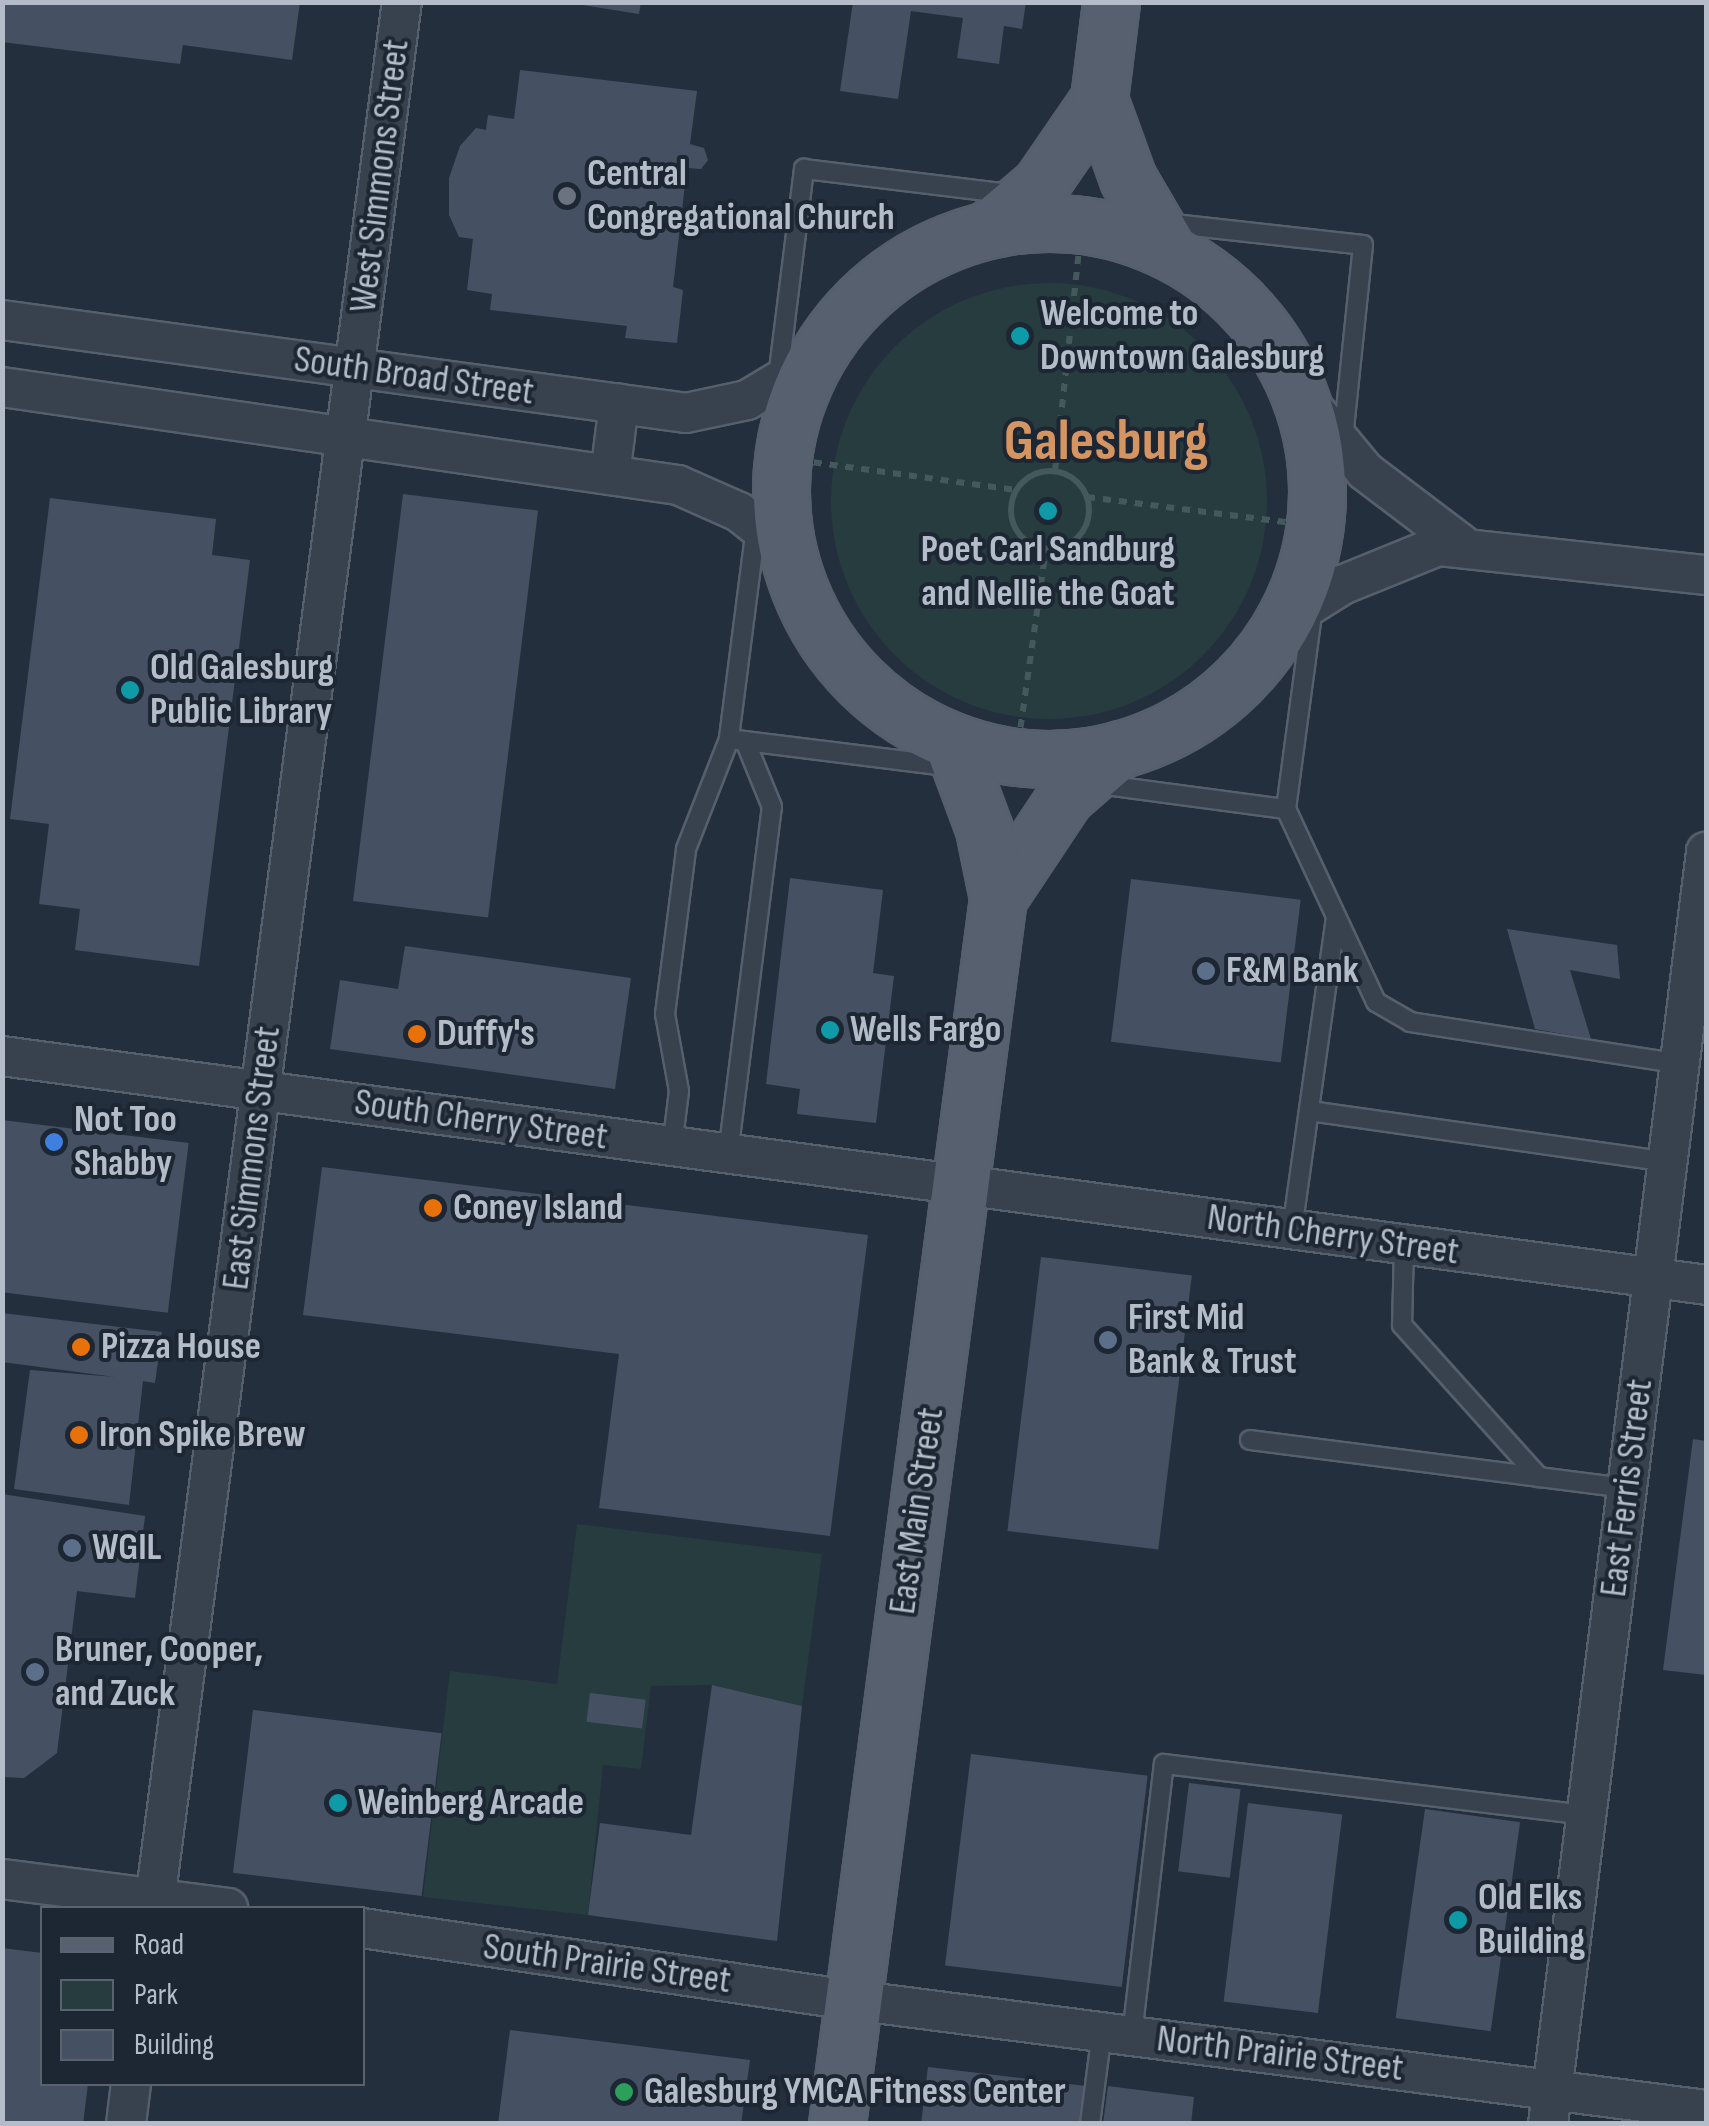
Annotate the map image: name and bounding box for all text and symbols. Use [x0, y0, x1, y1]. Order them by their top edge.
street label: West Simmons Street [341, 37, 419, 315]
place label: Central Congregational Church [587, 151, 895, 240]
marker: Central Congregational Church [556, 185, 578, 207]
place label: Welcome to Downtown Galesburg [1040, 291, 1325, 380]
marker: Welcome to Downtown Galesburg [1009, 325, 1031, 347]
street label: South Broad Street [291, 337, 537, 415]
district label: Galesburg [1004, 407, 1208, 477]
marker: Poet Carl Sandburg and Nellie the Goat [1037, 500, 1059, 522]
place label: Poet Carl Sandburg and Nellie the Goat [921, 527, 1175, 616]
place label: Old Galesburg Public Library [150, 645, 334, 734]
marker: Old Galesburg Public Library [119, 679, 141, 701]
place label: F&M Bank [1226, 948, 1359, 994]
marker: F&M Bank [1195, 960, 1217, 982]
place label: Wells Fargo [850, 1007, 1001, 1053]
place label: Duffy's [437, 1011, 535, 1057]
marker: Wells Fargo [819, 1019, 841, 1041]
marker: Duffy's [406, 1023, 428, 1045]
street label: East Simmons Street [213, 1024, 291, 1292]
street label: South Cherry Street [352, 1080, 610, 1160]
place label: Not Too Shabby [74, 1097, 177, 1186]
marker: Not Too Shabby [43, 1131, 65, 1153]
place label: Coney Island [453, 1185, 623, 1231]
street label: North Cherry Street [1204, 1195, 1462, 1275]
marker: Coney Island [422, 1197, 444, 1219]
place label: First Mid Bank & Trust [1128, 1295, 1297, 1385]
place label: Pizza House [101, 1324, 261, 1370]
marker: First Mid Bank & Trust [1097, 1329, 1119, 1351]
marker: Pizza House [70, 1336, 92, 1358]
street label: East Ferris Street [1591, 1377, 1663, 1599]
street label: East Main Street [880, 1405, 954, 1617]
place label: Iron Spike Brew [99, 1412, 306, 1458]
marker: Iron Spike Brew [68, 1424, 90, 1446]
place label: WGIL [92, 1525, 162, 1571]
marker: WGIL [61, 1537, 83, 1559]
place label: Bruner, Cooper, and Zuck [55, 1627, 263, 1716]
marker: Bruner, Cooper, and Zuck [24, 1661, 46, 1683]
place label: Weinberg Arcade [358, 1780, 584, 1826]
marker: Weinberg Arcade [327, 1792, 349, 1814]
place label: Old Elks Building [1478, 1875, 1585, 1965]
legend [40, 1906, 365, 2086]
marker: Old Elks Building [1447, 1909, 1469, 1931]
street label: South Prairie Street [480, 1924, 734, 2004]
text: Road [134, 1927, 184, 1963]
text: Park [134, 1977, 178, 2013]
street label: North Prairie Street [1154, 2016, 1406, 2092]
text: Building [134, 2027, 214, 2063]
place label: Galesburg YMCA Fitness Center [644, 2069, 1066, 2115]
marker: Galesburg YMCA Fitness Center [613, 2081, 635, 2103]

